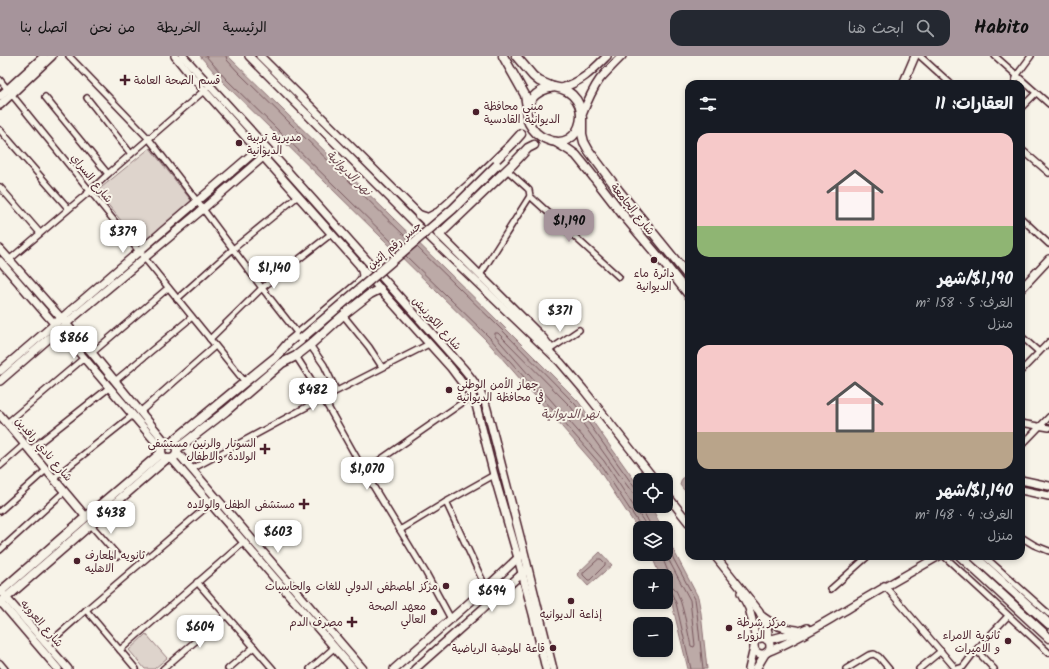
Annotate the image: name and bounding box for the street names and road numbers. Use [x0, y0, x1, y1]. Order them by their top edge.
street label: شارع السراي [66, 150, 117, 207]
street label: شارع الجامعة [606, 180, 659, 239]
street label: جسر رقم إثنين [363, 217, 426, 274]
street label: شارع الكورنيش [407, 293, 465, 355]
street label: شارع نادي رافدين [10, 413, 76, 486]
street label: شارع العروبه [15, 596, 67, 652]

